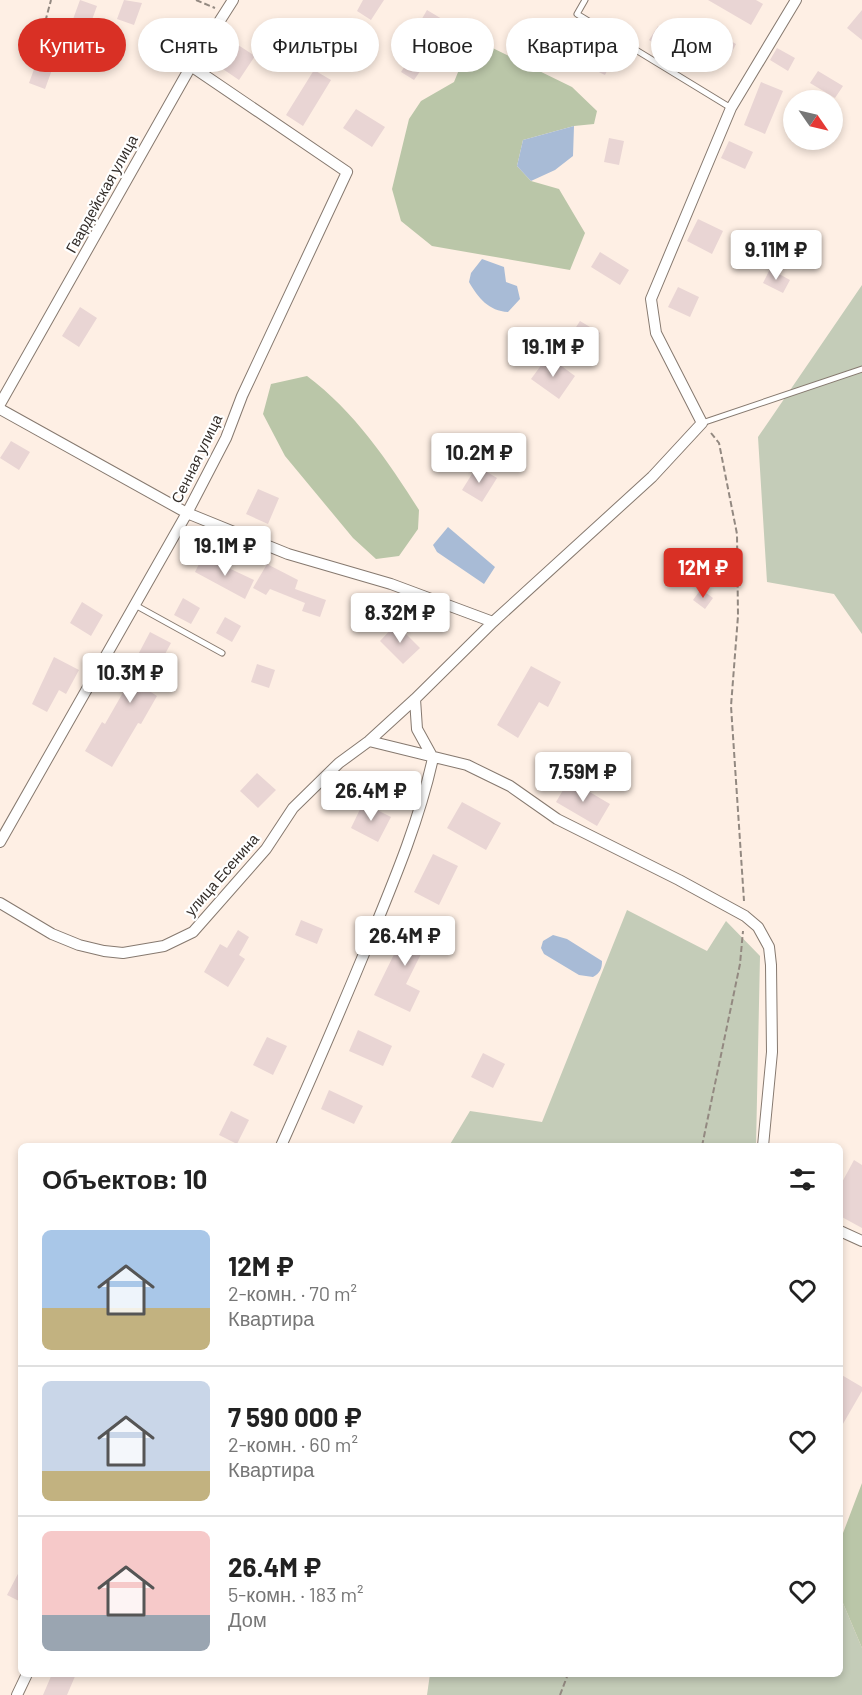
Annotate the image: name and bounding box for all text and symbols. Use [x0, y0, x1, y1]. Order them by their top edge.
chip: Купить [18, 18, 126, 72]
chip: Снять [138, 18, 239, 72]
chip: Фильтры [251, 18, 379, 72]
chip: Новое [391, 18, 494, 72]
chip: Квартира [506, 18, 639, 72]
chip: Дом [651, 18, 733, 72]
north arrow [783, 90, 843, 150]
map controls [783, 90, 843, 150]
street label: Гвардейская улица [61, 131, 141, 256]
pin: 9.11M ₽ [721, 230, 831, 281]
text: 9.11M ₽ [745, 237, 807, 261]
pin: 19.1M ₽ [498, 327, 608, 378]
text: 19.1M ₽ [522, 334, 584, 358]
street label: Сенная улица [167, 411, 226, 506]
pin: 10.2M ₽ [424, 433, 534, 484]
text: 10.2M ₽ [445, 440, 513, 464]
pin: 19.1M ₽ [170, 526, 280, 577]
text: 19.1M ₽ [194, 533, 256, 557]
pin: 12M ₽ [661, 548, 745, 599]
text: 12M ₽ [678, 555, 728, 579]
pin: 8.32M ₽ [345, 593, 455, 644]
text: 8.32M ₽ [365, 600, 435, 624]
pin: 10.3M ₽ [75, 653, 185, 704]
text: 10.3M ₽ [97, 660, 164, 684]
pin: 7.59M ₽ [528, 752, 638, 803]
text: 7.59M ₽ [549, 759, 617, 783]
pin: 26.4M ₽ [316, 771, 426, 822]
text: 26.4M ₽ [335, 778, 407, 802]
street label: улица Есенина [181, 829, 262, 919]
pin: 26.4M ₽ [350, 916, 460, 967]
text: 26.4M ₽ [369, 923, 441, 947]
text: Объектов: 10 [42, 1163, 207, 1194]
icon: filters [786, 1163, 819, 1196]
text: 12M ₽ [228, 1250, 294, 1281]
icon: home [90, 1254, 162, 1326]
icon: heart [786, 1274, 819, 1307]
text: 2-комн. · 70 m² [228, 1281, 357, 1305]
text: Квартира [228, 1306, 314, 1330]
text: 7 590 000 ₽ [228, 1401, 362, 1432]
icon: home [90, 1405, 162, 1477]
icon: heart [786, 1425, 819, 1458]
text: 2-комн. · 60 m² [228, 1432, 358, 1456]
text: Квартира [228, 1457, 314, 1481]
text: 26.4M ₽ [228, 1551, 321, 1582]
icon: home [90, 1555, 162, 1627]
icon: heart [786, 1575, 819, 1608]
text: 5-комн. · 183 m² [228, 1582, 364, 1606]
text: Дом [228, 1607, 267, 1631]

